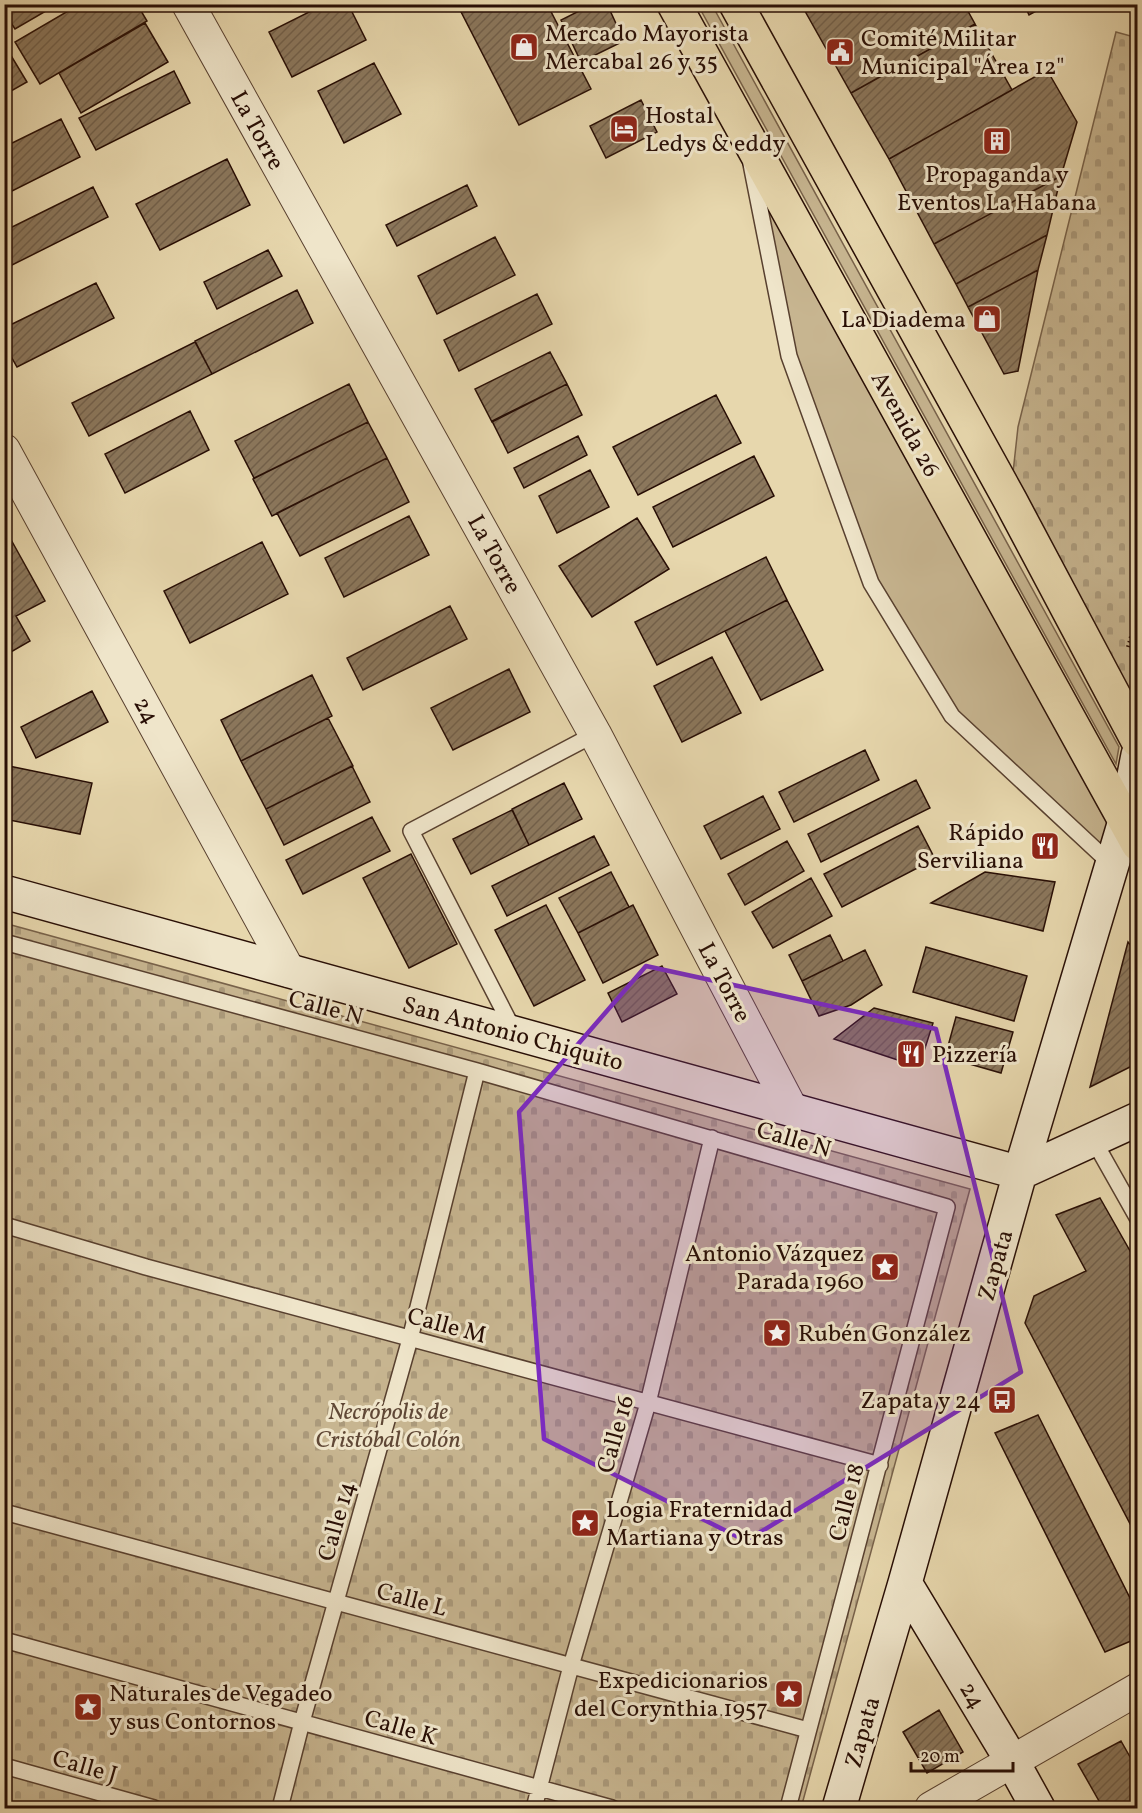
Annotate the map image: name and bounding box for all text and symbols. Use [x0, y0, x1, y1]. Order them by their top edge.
place label: Mercado Mayorista Mercabal 26 y 35 [545, 18, 749, 80]
place label: Comité Militar Municipal "Área 12" [861, 23, 1064, 85]
shop icon: Mercado Mayorista Mercabal 26 y 35 [508, 31, 540, 63]
public building icon: Comité Militar Municipal "Área 12" [824, 36, 856, 68]
street label: La Torre [221, 85, 292, 177]
place label: Hostal Ledys & eddy [645, 100, 785, 162]
hotel icon: Hostal Ledys & eddy [608, 113, 640, 145]
building icon: Propaganda y Eventos La Habana [981, 125, 1013, 157]
place label: Propaganda y Eventos La Habana [897, 159, 1097, 221]
shop icon: La Diadema [971, 303, 1003, 335]
place label: La Diadema [841, 304, 966, 338]
street label: Avenida 26 [861, 366, 947, 484]
street label: La Torre [458, 509, 529, 601]
street label: 24 [124, 691, 167, 731]
place label: Rápido Serviliana [917, 817, 1024, 879]
restaurant icon: Rápido Serviliana [1029, 830, 1061, 862]
street label: La Torre [688, 937, 758, 1029]
street label: Calle N [284, 983, 367, 1035]
street label: San Antonio Chiquito [398, 989, 627, 1081]
restaurant icon: Pizzería [895, 1038, 927, 1070]
place label: Pizzería [932, 1039, 1018, 1073]
street label: Calle N [752, 1114, 835, 1168]
street label: Zapata [971, 1226, 1023, 1305]
place label: Antonio Vázquez Parada 1960 [685, 1238, 864, 1300]
place icon: Antonio Vázquez Parada 1960 [869, 1251, 901, 1283]
street label: Calle M [403, 1300, 490, 1354]
place icon: Rubén González [761, 1317, 793, 1349]
place label: Rubén González [798, 1318, 971, 1352]
bus stop icon: Zapata y 24 [986, 1384, 1018, 1416]
place label: Zapata y 24 [861, 1385, 981, 1419]
street label: Calle 16 [590, 1392, 644, 1477]
park label: Necrópolis de Cristóbal Colón [315, 1396, 461, 1458]
street label: Calle 18 [821, 1460, 875, 1545]
street label: Calle 14 [310, 1478, 366, 1566]
place label: Logia Fraternidad Martiana y Otras [606, 1494, 793, 1556]
place icon: Logia Fraternidad Martiana y Otras [569, 1507, 601, 1539]
street label: Calle L [373, 1575, 450, 1627]
place label: Expedicionarios del Corynthia 1957 [574, 1665, 768, 1727]
street label: 24 [950, 1676, 993, 1716]
place label: Naturales de Vegadeo y sus Contornos [109, 1678, 332, 1740]
place icon: Expedicionarios del Corynthia 1957 [773, 1678, 805, 1710]
place icon: Naturales de Vegadeo y sus Contornos [72, 1691, 104, 1723]
street label: Zapata [838, 1693, 890, 1772]
street label: Calle K [360, 1702, 441, 1756]
scale bar [911, 1735, 1013, 1773]
street label: Calle J [48, 1742, 121, 1793]
text: 20 m [920, 1745, 960, 1770]

